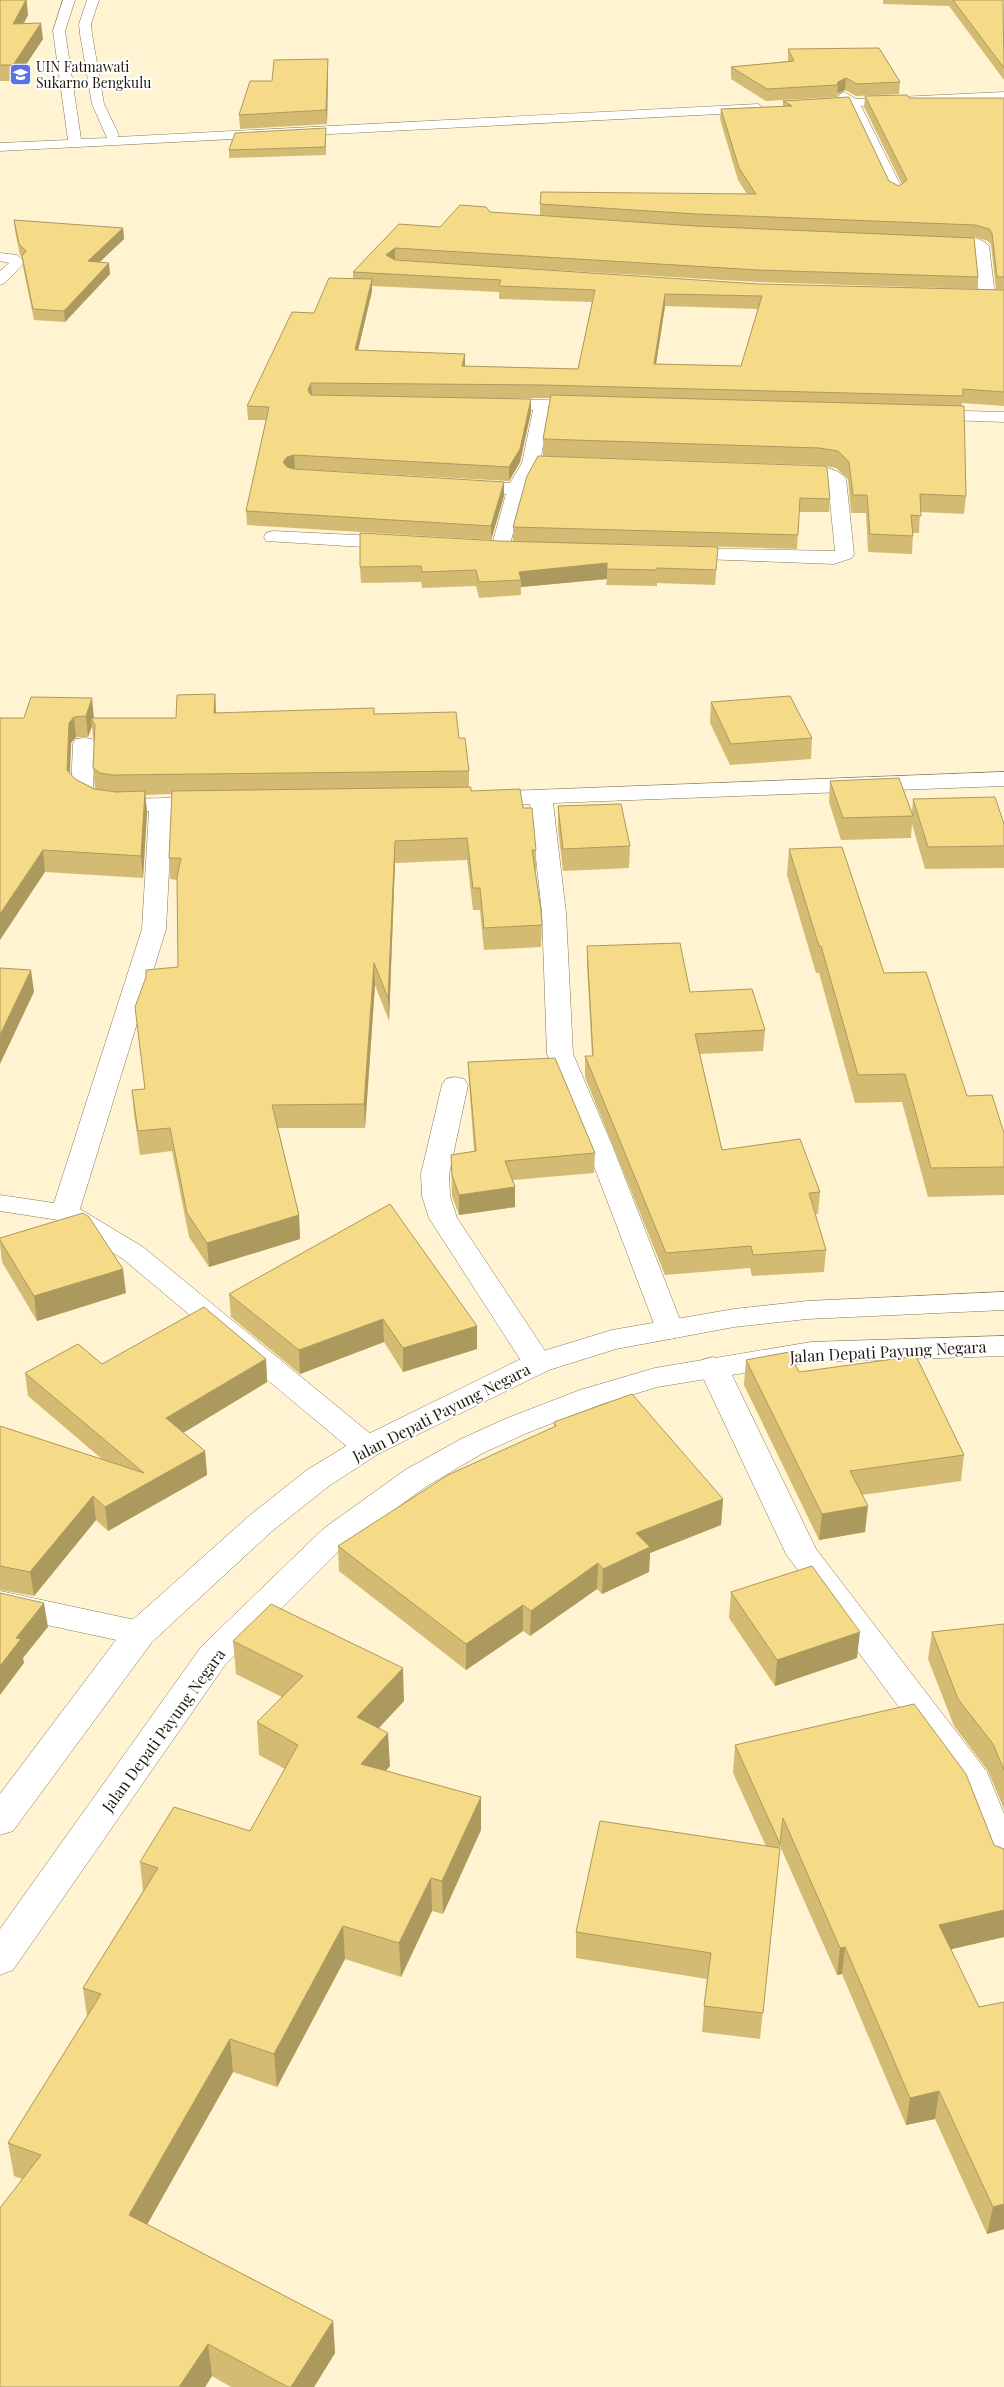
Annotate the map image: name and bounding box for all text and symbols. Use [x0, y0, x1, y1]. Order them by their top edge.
place label: UIN Fatmawati Sukarno Bengkulu [36, 57, 151, 92]
school or university icon: UIN Fatmawati Sukarno Bengkulu [8, 62, 32, 86]
street label: Jalan Depati Payung Negara [788, 1335, 987, 1367]
street label: Jalan Depati Payung Negara [348, 1358, 534, 1467]
street label: Jalan Depati Payung Negara [96, 1644, 229, 1817]

